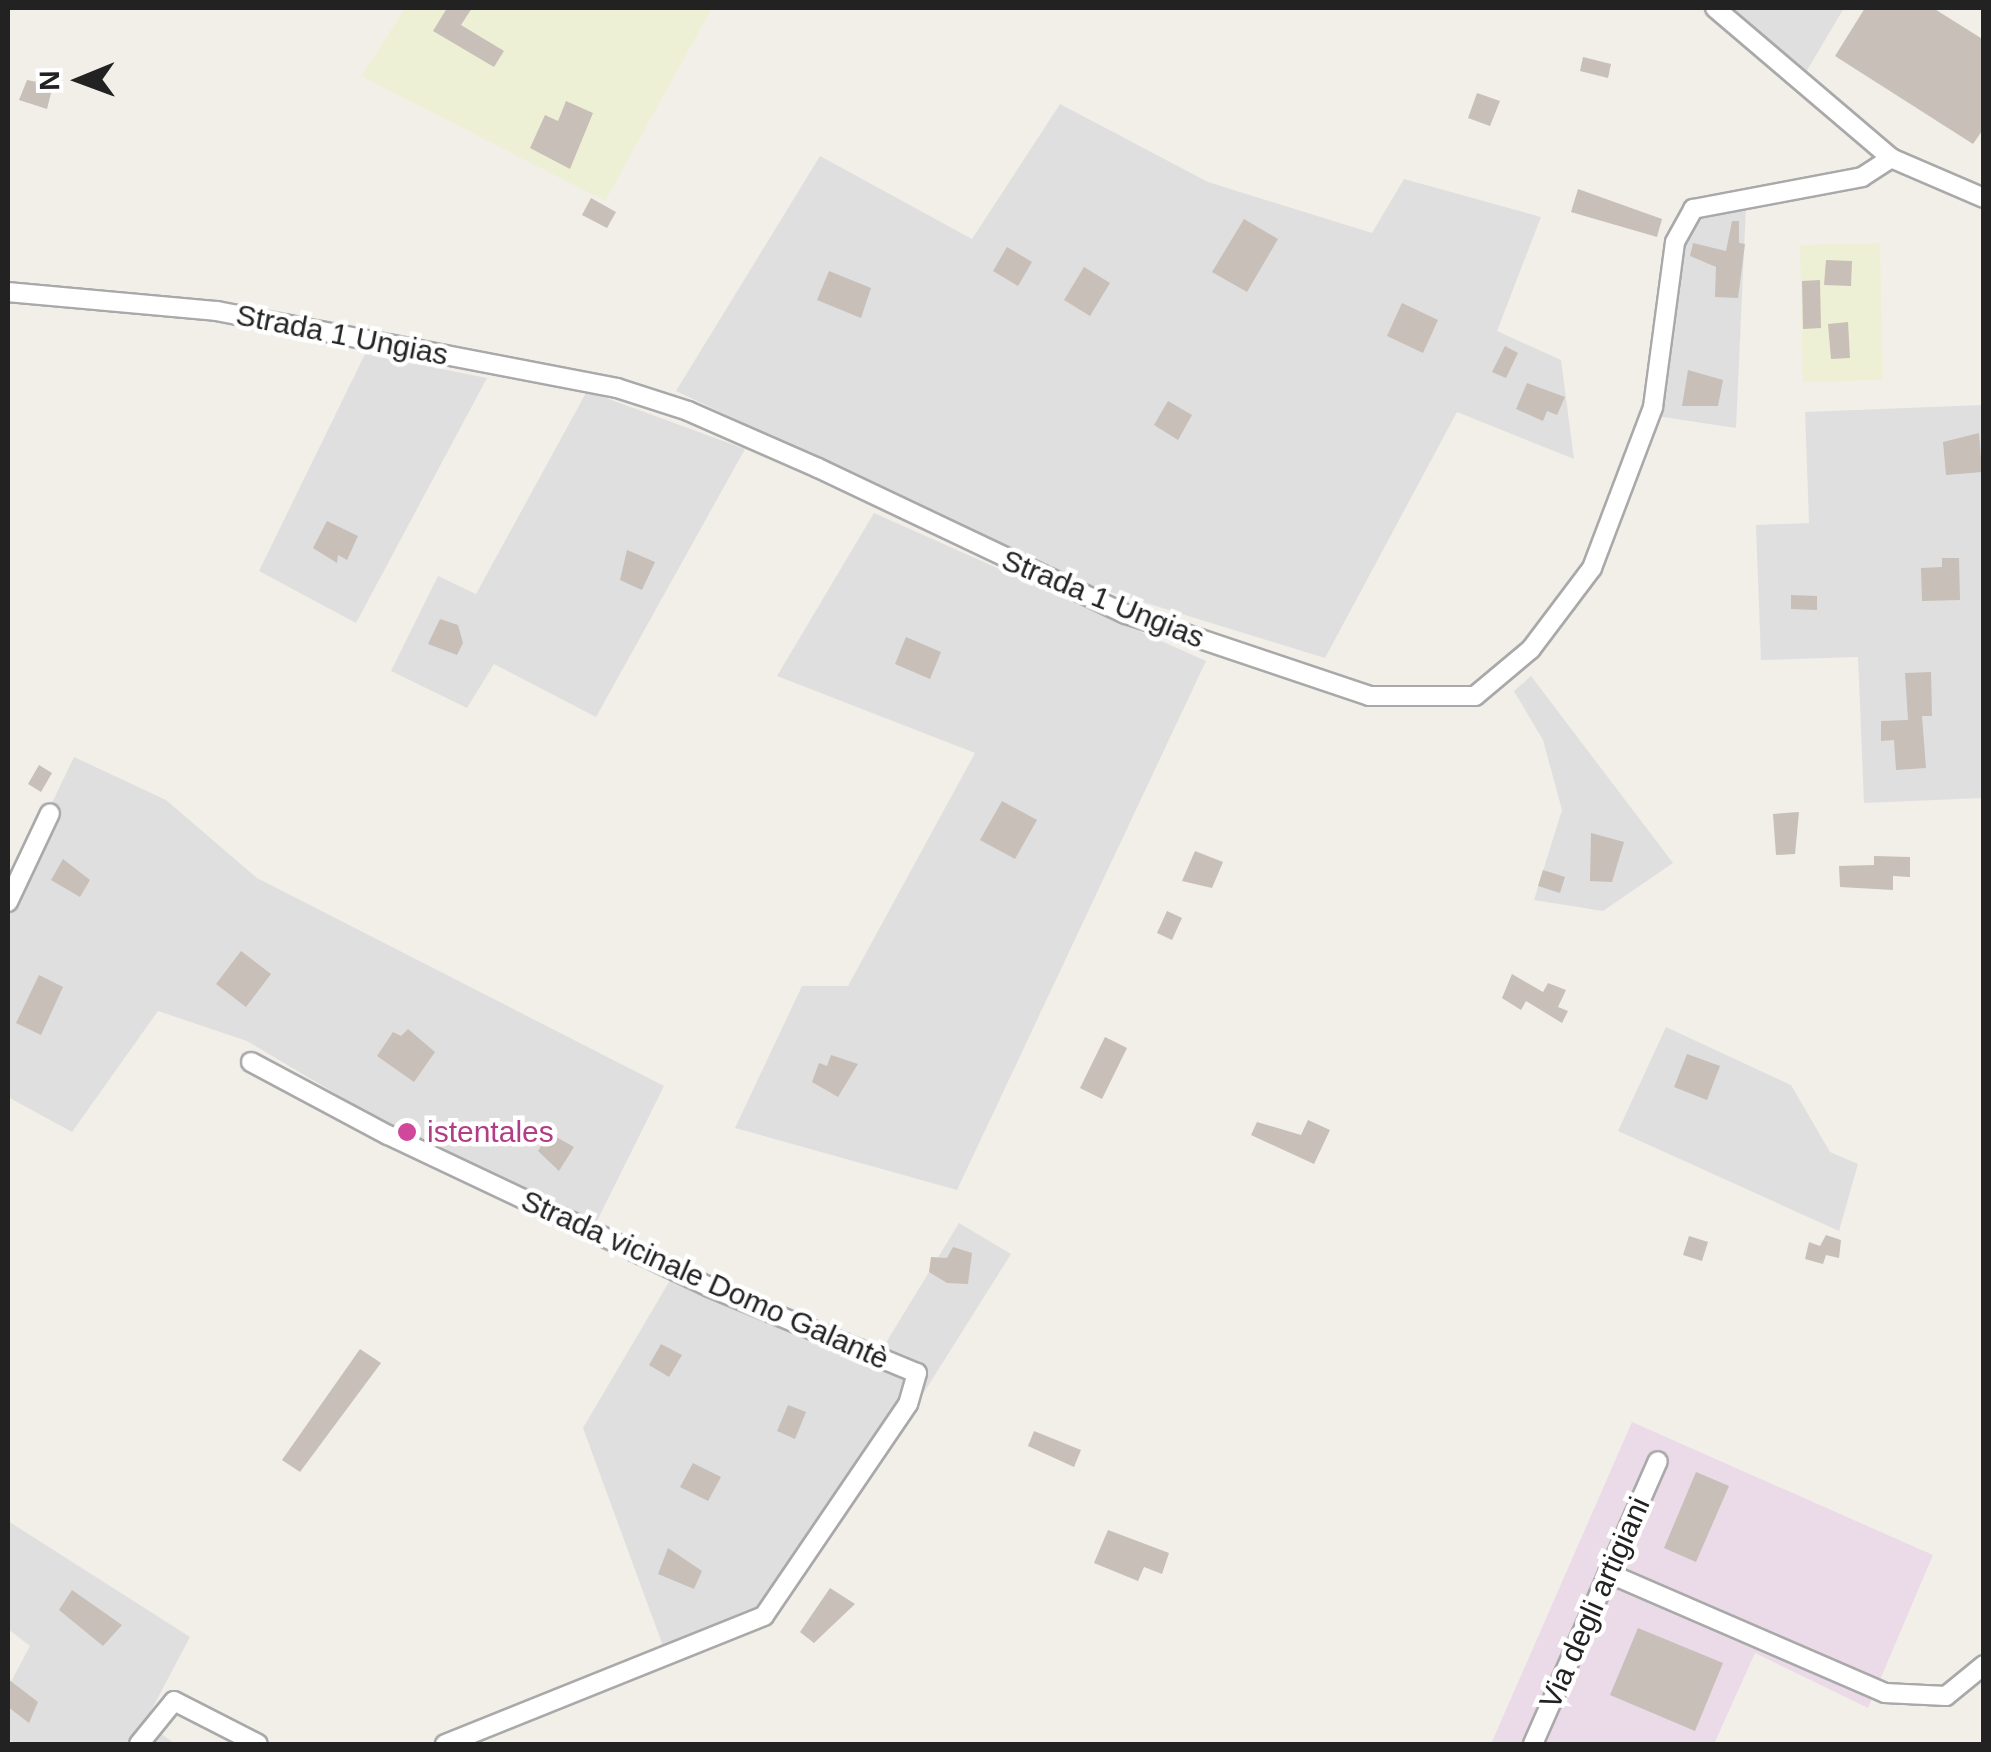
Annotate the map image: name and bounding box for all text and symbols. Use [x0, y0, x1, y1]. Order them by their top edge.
north arrow [30, 30, 130, 130]
text: N [34, 70, 65, 91]
street label: Strada 1 Ungias [233, 297, 451, 373]
street label: Strada 1 Ungias [997, 542, 1209, 656]
place label: istentales [427, 1114, 554, 1150]
marker: istentales [396, 1121, 418, 1143]
street label: Strada vicinale Domo Galantè [516, 1183, 894, 1377]
street label: Via degli artigiani [1532, 1492, 1658, 1714]

